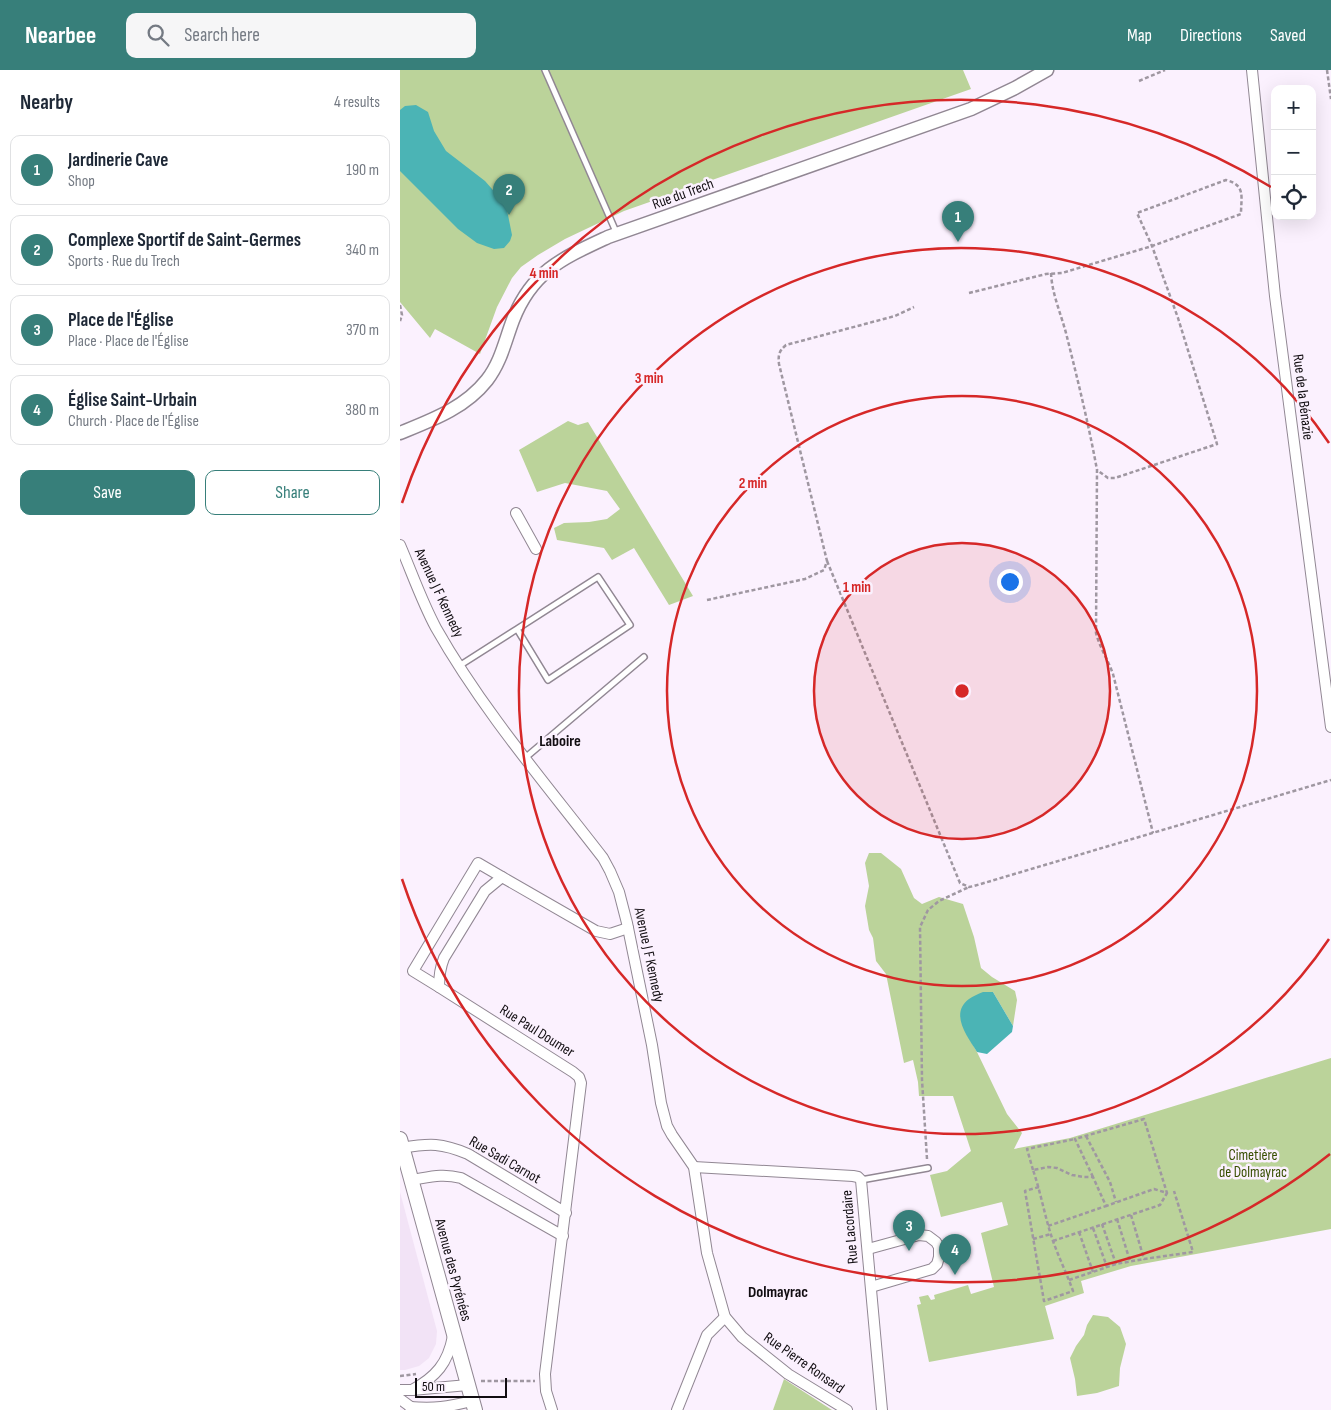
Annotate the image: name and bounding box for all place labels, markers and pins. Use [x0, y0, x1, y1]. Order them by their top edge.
pin: 2 [493, 174, 525, 215]
pin: 1 [942, 201, 974, 242]
centre of rings [953, 682, 971, 700]
pin: 3 [893, 1210, 925, 1251]
pin: 4 [939, 1234, 971, 1275]

